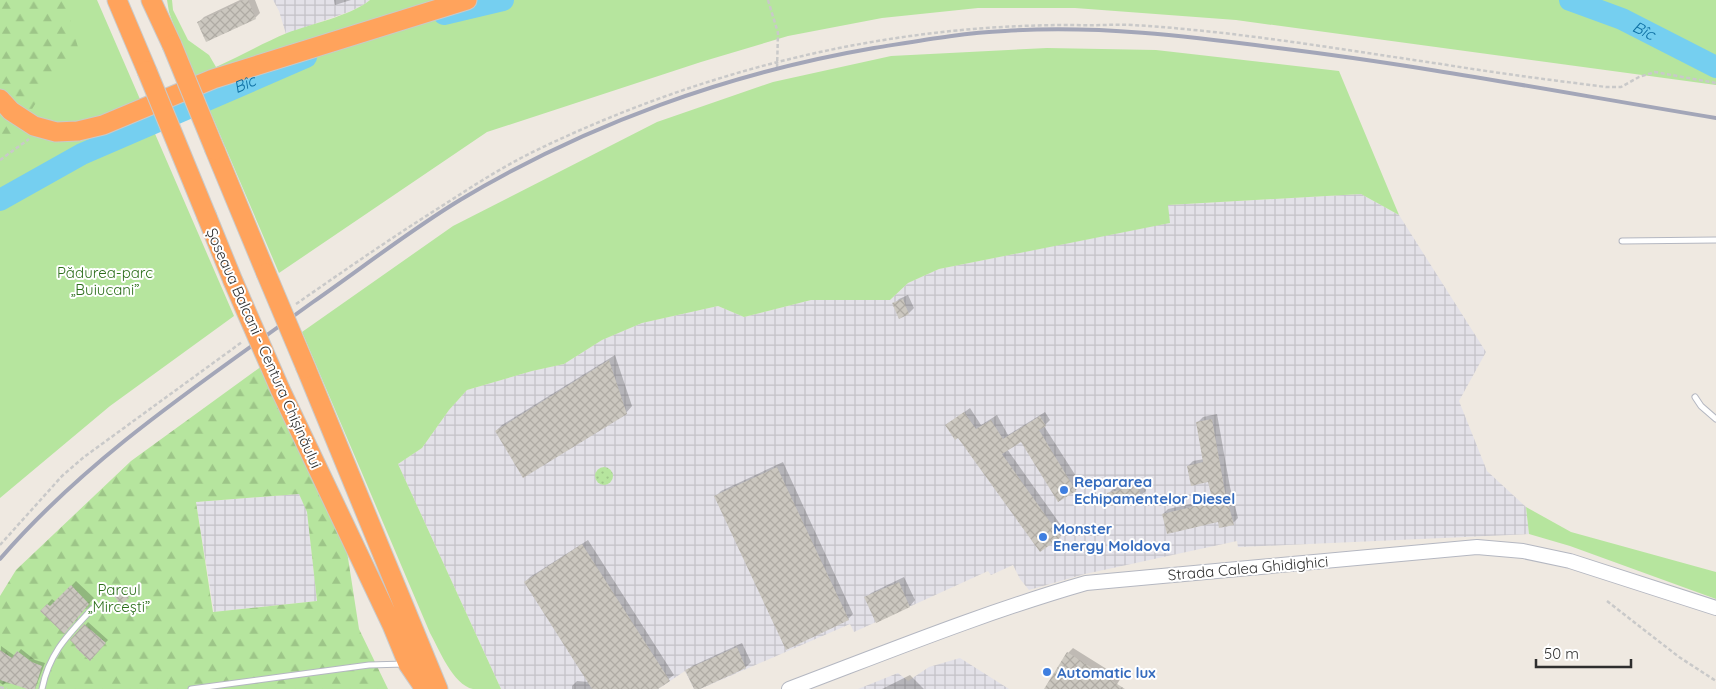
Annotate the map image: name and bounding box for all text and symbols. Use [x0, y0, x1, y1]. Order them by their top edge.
water label: Bîc [1630, 16, 1660, 45]
water label: Bîc [230, 69, 260, 97]
street label: Șoseaua Balcani - Centura Chișinăului [202, 225, 326, 471]
park label: Pădurea-parc „Buiucani” [57, 263, 153, 299]
place label: Repararea Echipamentelor Diesel [1074, 472, 1235, 508]
marker: Repararea Echipamentelor Diesel [1058, 484, 1070, 496]
place label: Monster Energy Moldova [1053, 519, 1170, 555]
marker: Monster Energy Moldova [1037, 531, 1049, 543]
street label: Strada Calea Ghidighici [1167, 552, 1329, 584]
park label: Parcul „Mircești” [88, 580, 150, 616]
scale bar [1536, 636, 1631, 668]
text: 50 m [1544, 644, 1579, 663]
place label: Automatic lux [1057, 663, 1156, 682]
marker: Automatic lux [1041, 666, 1053, 678]

